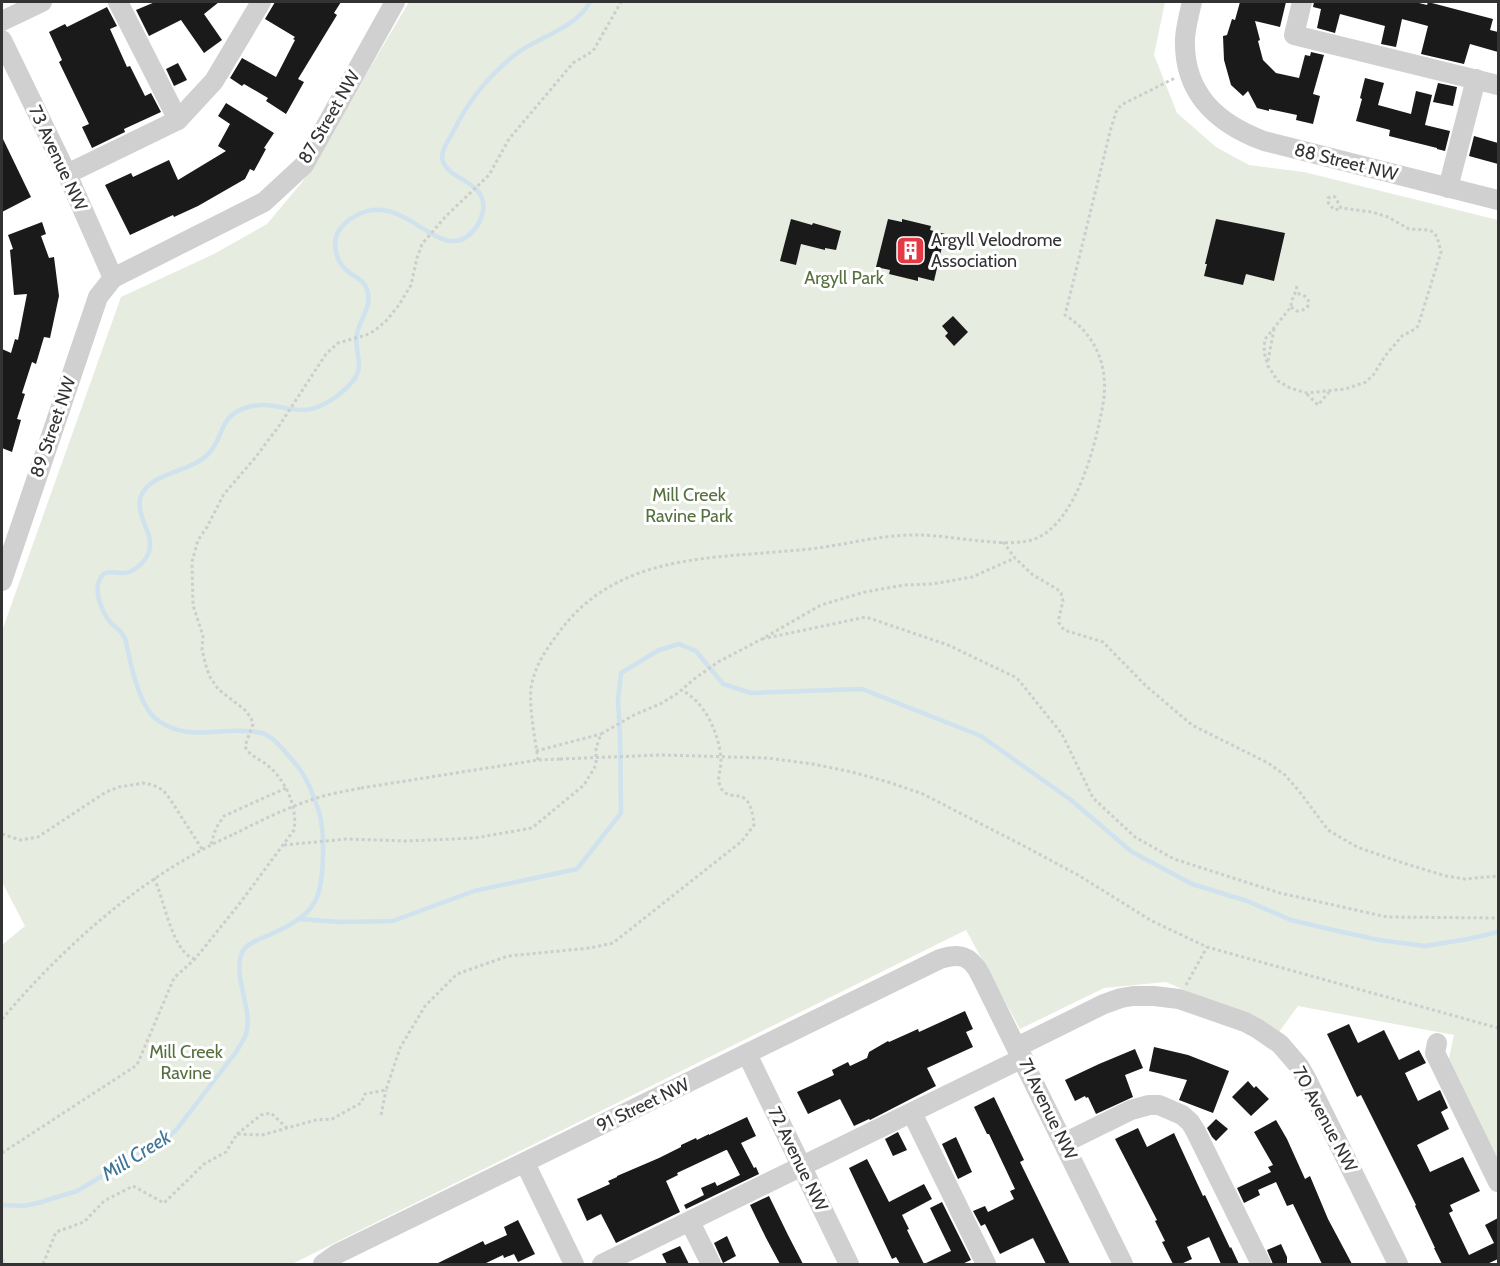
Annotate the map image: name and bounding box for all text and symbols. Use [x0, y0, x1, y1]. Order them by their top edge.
street label: 87 Street NW [293, 66, 365, 168]
street label: 73 Avenue NW [24, 102, 92, 214]
street label: 88 Street NW [1292, 139, 1400, 185]
place label: Argyll Velodrome Association [931, 229, 1062, 272]
building icon: Argyll Velodrome Association [894, 234, 926, 266]
park label: Argyll Park [804, 267, 885, 289]
street label: 89 Street NW [25, 374, 81, 480]
park label: Mill Creek Ravine Park [645, 484, 734, 527]
park label: Mill Creek Ravine [149, 1041, 224, 1084]
street label: 71 Avenue NW [1014, 1055, 1082, 1163]
street label: 70 Avenue NW [1288, 1062, 1362, 1176]
street label: 91 Street NW [593, 1073, 693, 1137]
street label: 72 Avenue NW [763, 1103, 833, 1215]
water label: Mill Creek [96, 1124, 176, 1186]

